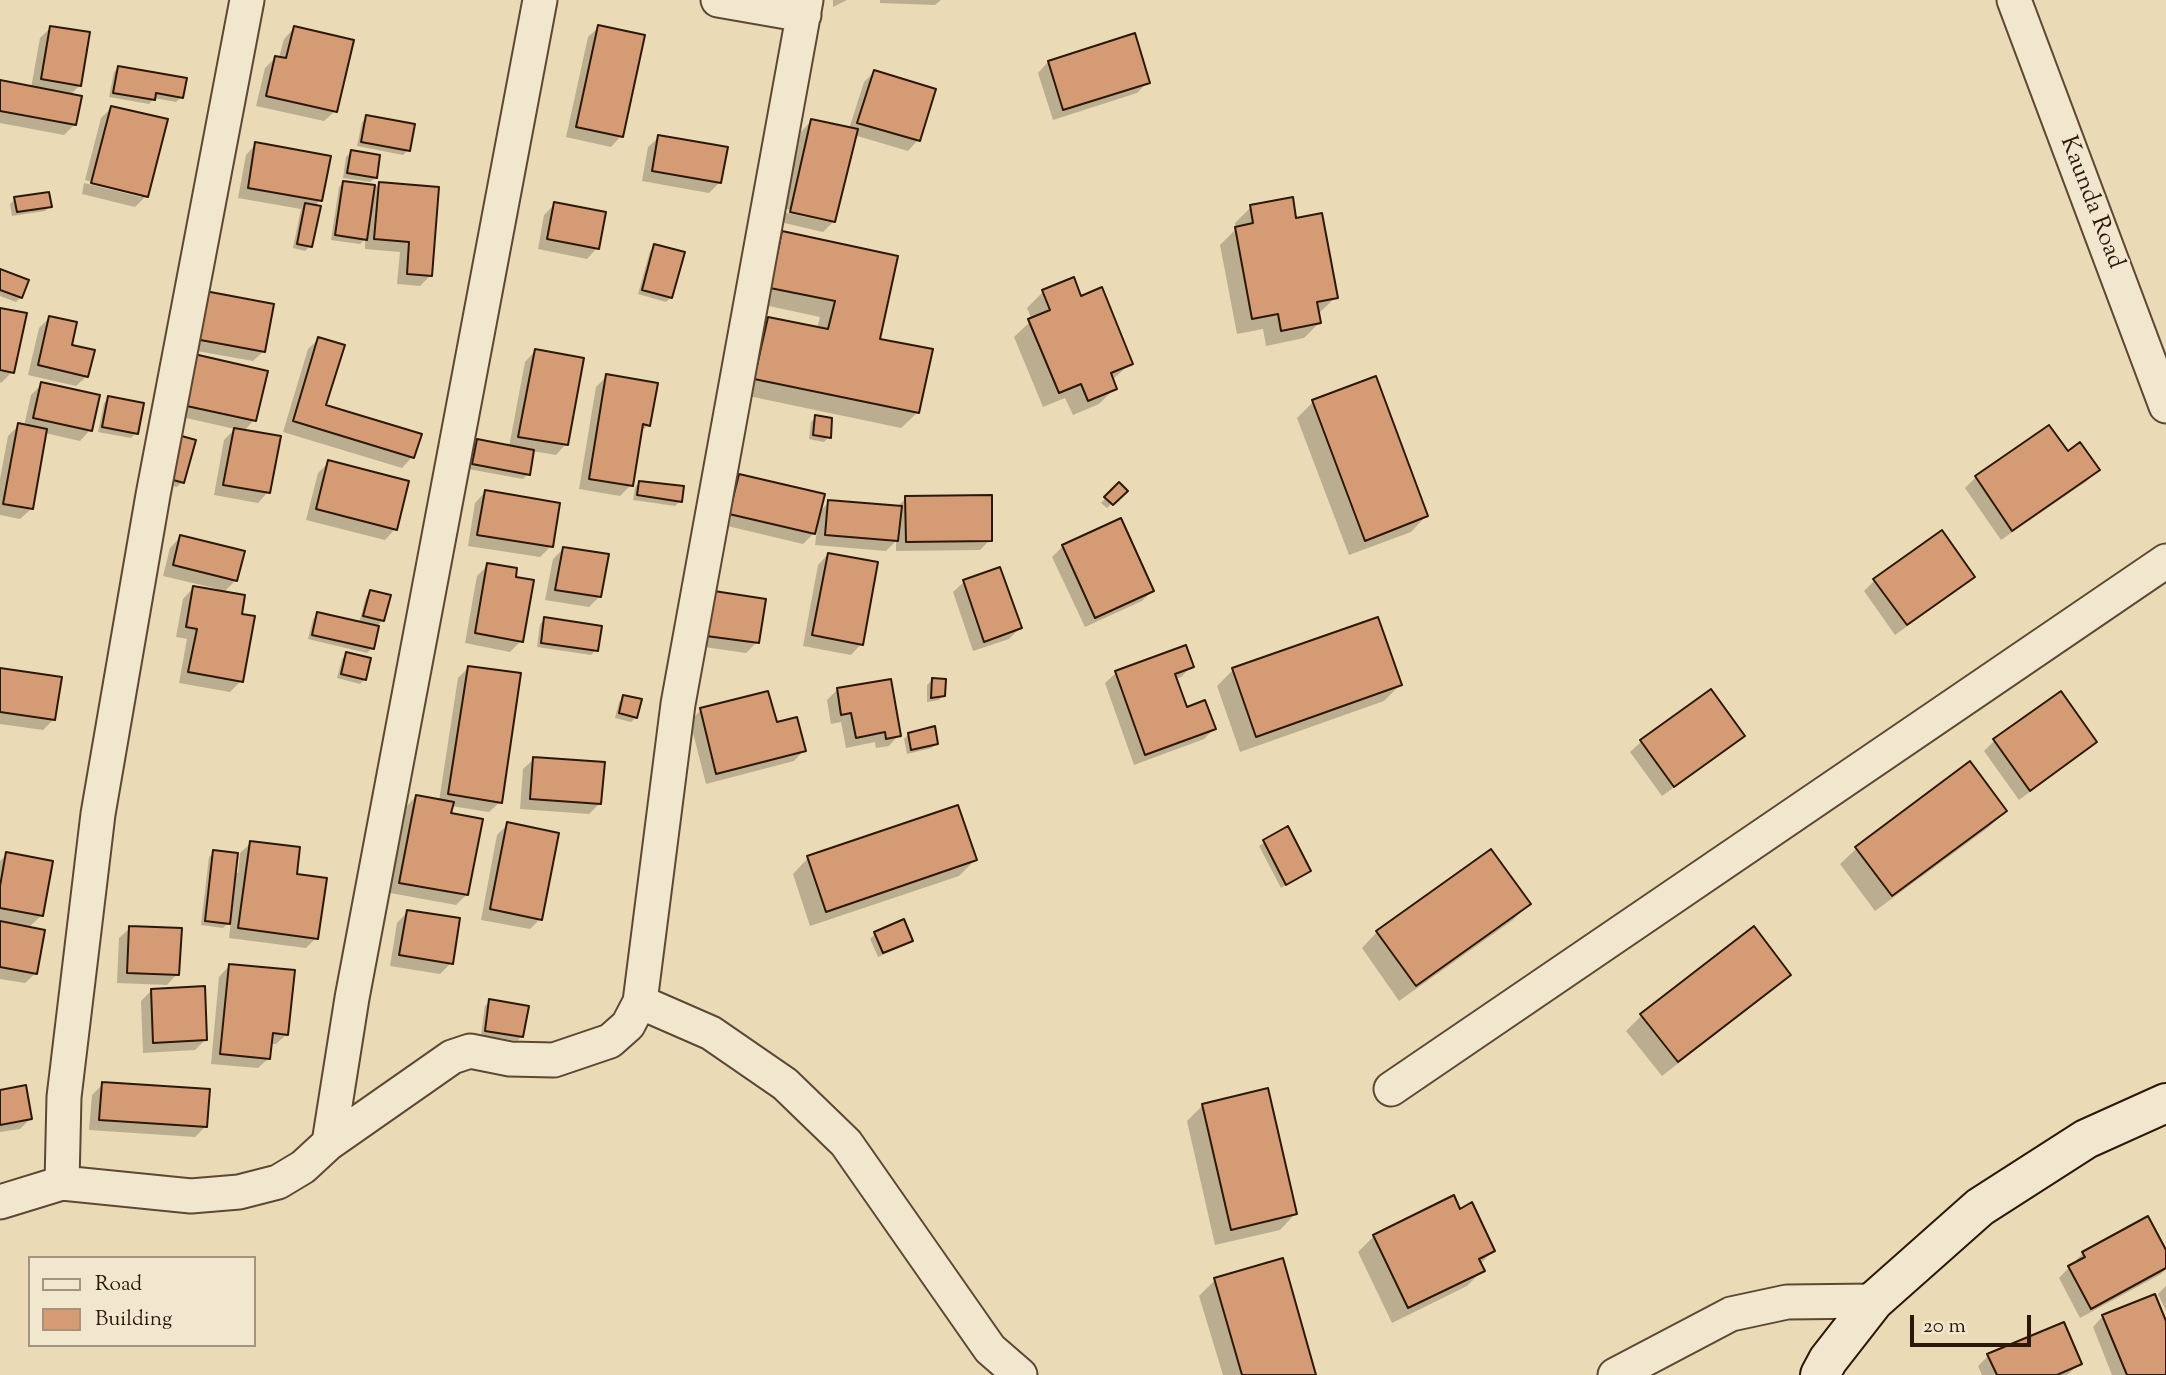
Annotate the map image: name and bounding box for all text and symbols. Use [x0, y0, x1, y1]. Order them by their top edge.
street label: Kaunda Road [2052, 133, 2128, 273]
legend [28, 1256, 256, 1347]
text: Road [95, 1270, 142, 1300]
scale bar [1914, 1302, 2035, 1346]
text: Building [95, 1305, 172, 1335]
text: 20 m [1923, 1312, 1966, 1342]

